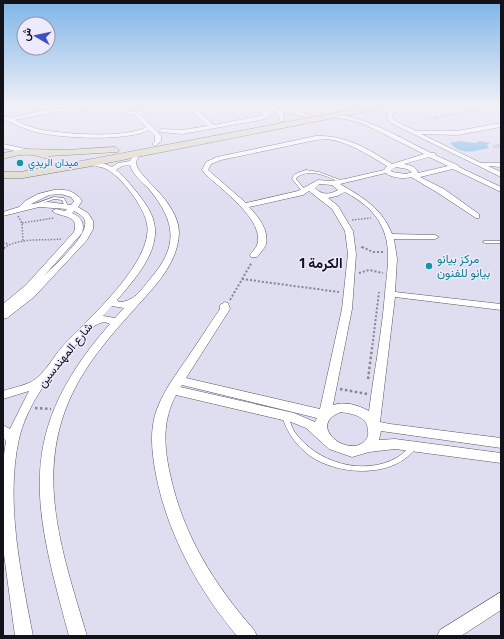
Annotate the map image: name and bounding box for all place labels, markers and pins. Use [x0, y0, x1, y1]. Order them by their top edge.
place label: ميدان الريدي [28, 157, 78, 171]
marker: ميدان الريدي [15, 158, 25, 168]
place label: مركز بيانو بيانو للفنون [437, 252, 490, 281]
marker: مركز بيانو بيانو للفنون [424, 261, 434, 271]

